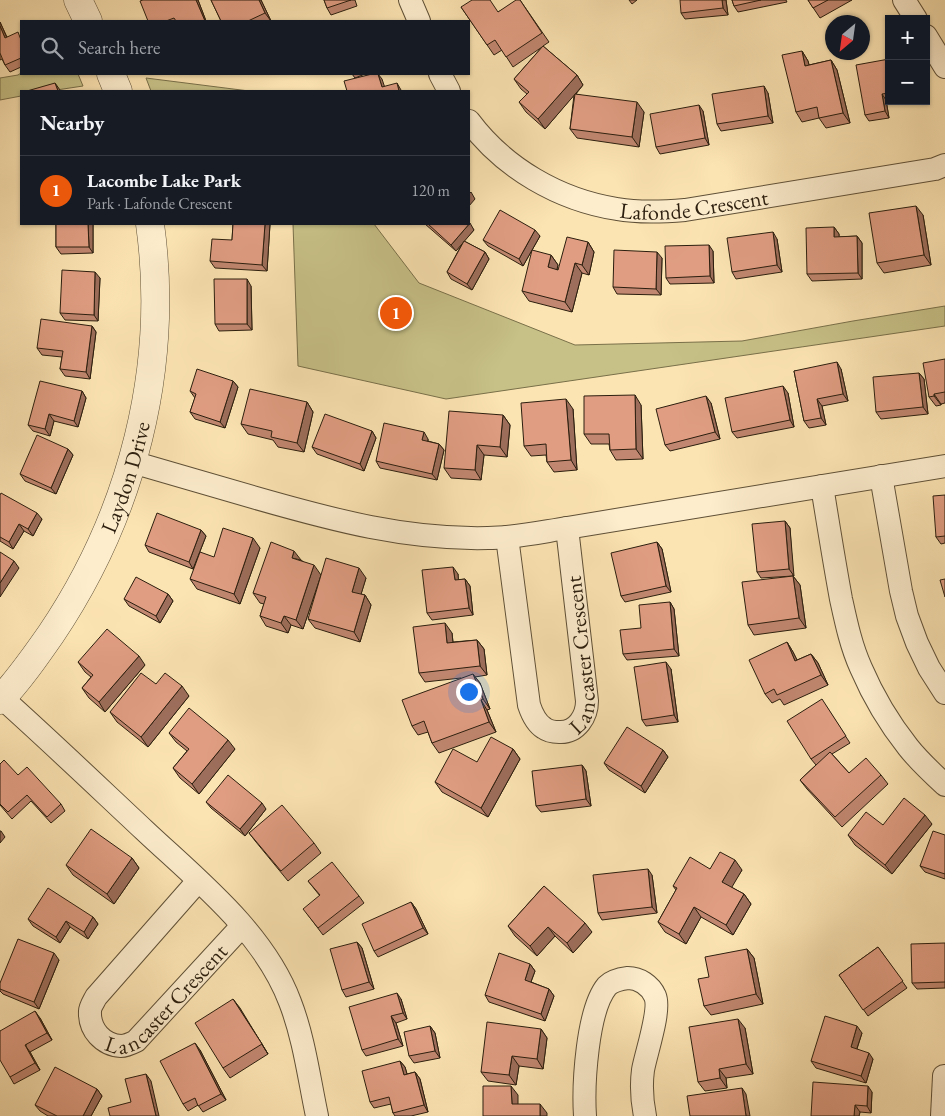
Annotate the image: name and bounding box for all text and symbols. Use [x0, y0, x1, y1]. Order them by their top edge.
north arrow [825, 15, 870, 60]
map controls [885, 15, 930, 105]
button: + [885, 15, 930, 60]
search box [20, 20, 470, 75]
icon: search [38, 34, 66, 62]
text: Search here [78, 35, 160, 60]
button: − [885, 60, 930, 105]
text: Nearby [40, 109, 104, 136]
text: Lacombe Lake Park [87, 168, 241, 193]
text: 1 [52, 180, 60, 201]
text: 120 m [411, 180, 450, 201]
street label: Lafonde Crescent [618, 183, 770, 227]
text: Park · Lafonde Crescent [87, 193, 232, 214]
pin: 1 [380, 294, 412, 332]
street label: Laydon Drive [94, 418, 157, 538]
street label: Lancaster Crescent [559, 574, 602, 741]
your location [456, 679, 482, 705]
street label: Lancaster Crescent [101, 937, 234, 1061]

